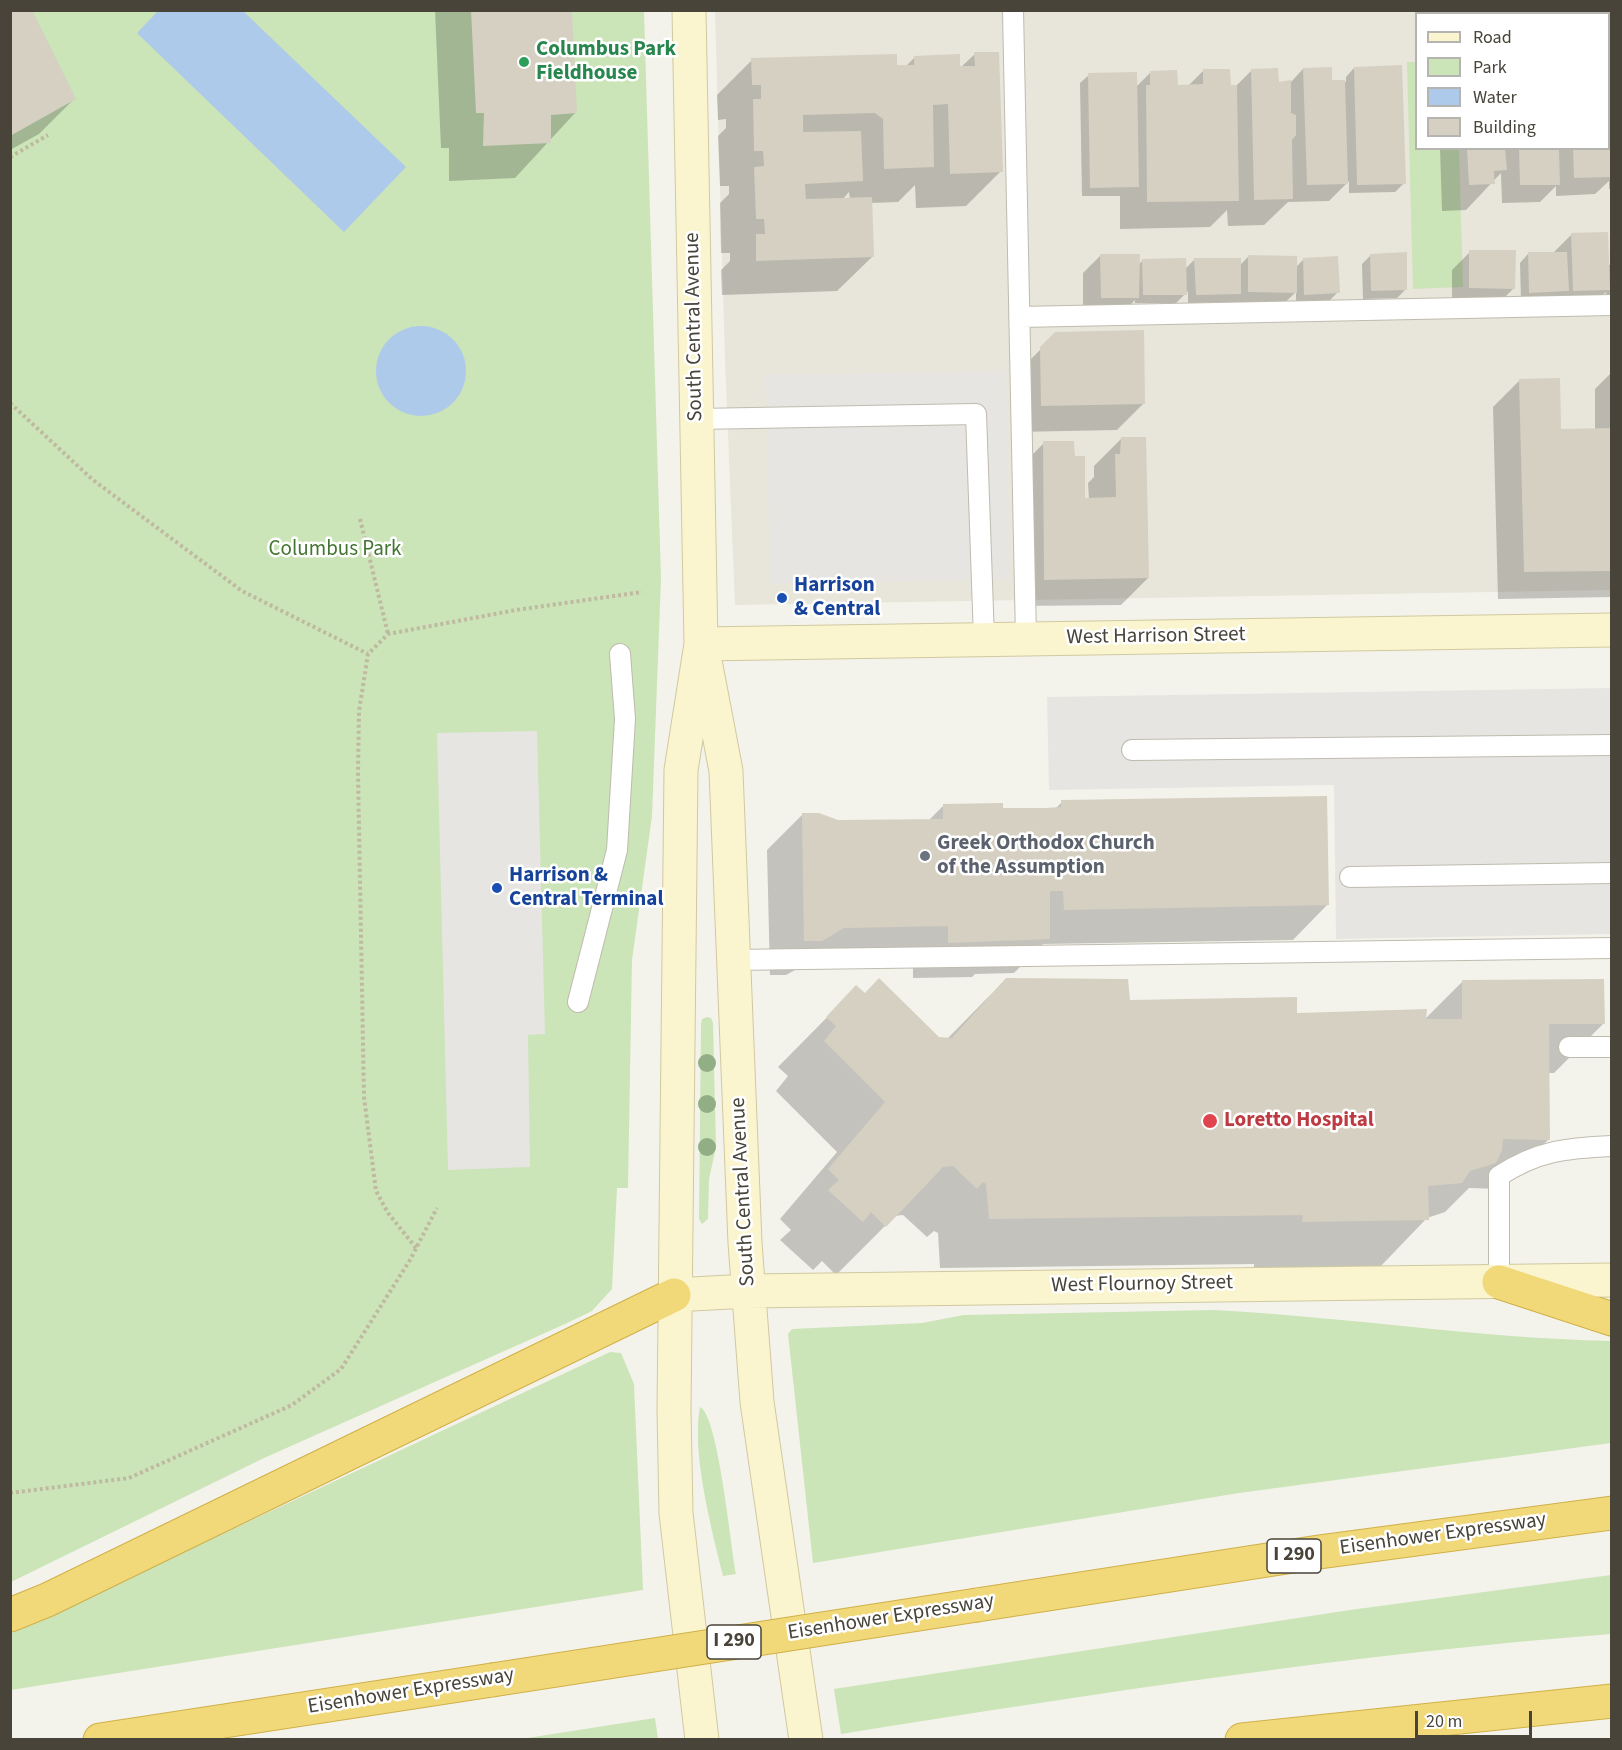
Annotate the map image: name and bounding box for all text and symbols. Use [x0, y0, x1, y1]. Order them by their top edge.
legend [1415, 12, 1610, 150]
text: Road [1473, 25, 1512, 50]
place label: Columbus Park Fieldhouse [536, 37, 676, 87]
marker: Columbus Park Fieldhouse [517, 55, 531, 69]
text: Park [1473, 55, 1507, 80]
text: Water [1473, 85, 1517, 110]
text: Building [1473, 115, 1536, 140]
street label: South Central Avenue [681, 232, 709, 422]
park label: Columbus Park [269, 537, 401, 563]
place label: Harrison & Central [794, 573, 880, 623]
marker: Harrison & Central [775, 591, 789, 605]
street label: West Harrison Street [1066, 623, 1246, 651]
place label: Greek Orthodox Church of the Assumption [937, 831, 1155, 881]
marker: Greek Orthodox Church of the Assumption [918, 849, 932, 863]
place label: Harrison & Central Terminal [509, 863, 663, 913]
marker: Harrison & Central Terminal [490, 881, 504, 895]
street label: South Central Avenue [726, 1097, 762, 1287]
place label: Loretto Hospital [1224, 1108, 1374, 1134]
marker: Loretto Hospital [1201, 1112, 1219, 1130]
street label: West Flournoy Street [1051, 1271, 1233, 1299]
street label: Eisenhower Expressway [1338, 1508, 1548, 1562]
road number: I 290 [1267, 1539, 1321, 1573]
street label: Eisenhower Expressway [786, 1589, 996, 1647]
road number: I 290 [707, 1625, 761, 1659]
street label: Eisenhower Expressway [306, 1663, 516, 1721]
scale bar [1418, 1699, 1535, 1737]
text: 20 m [1426, 1709, 1462, 1734]

